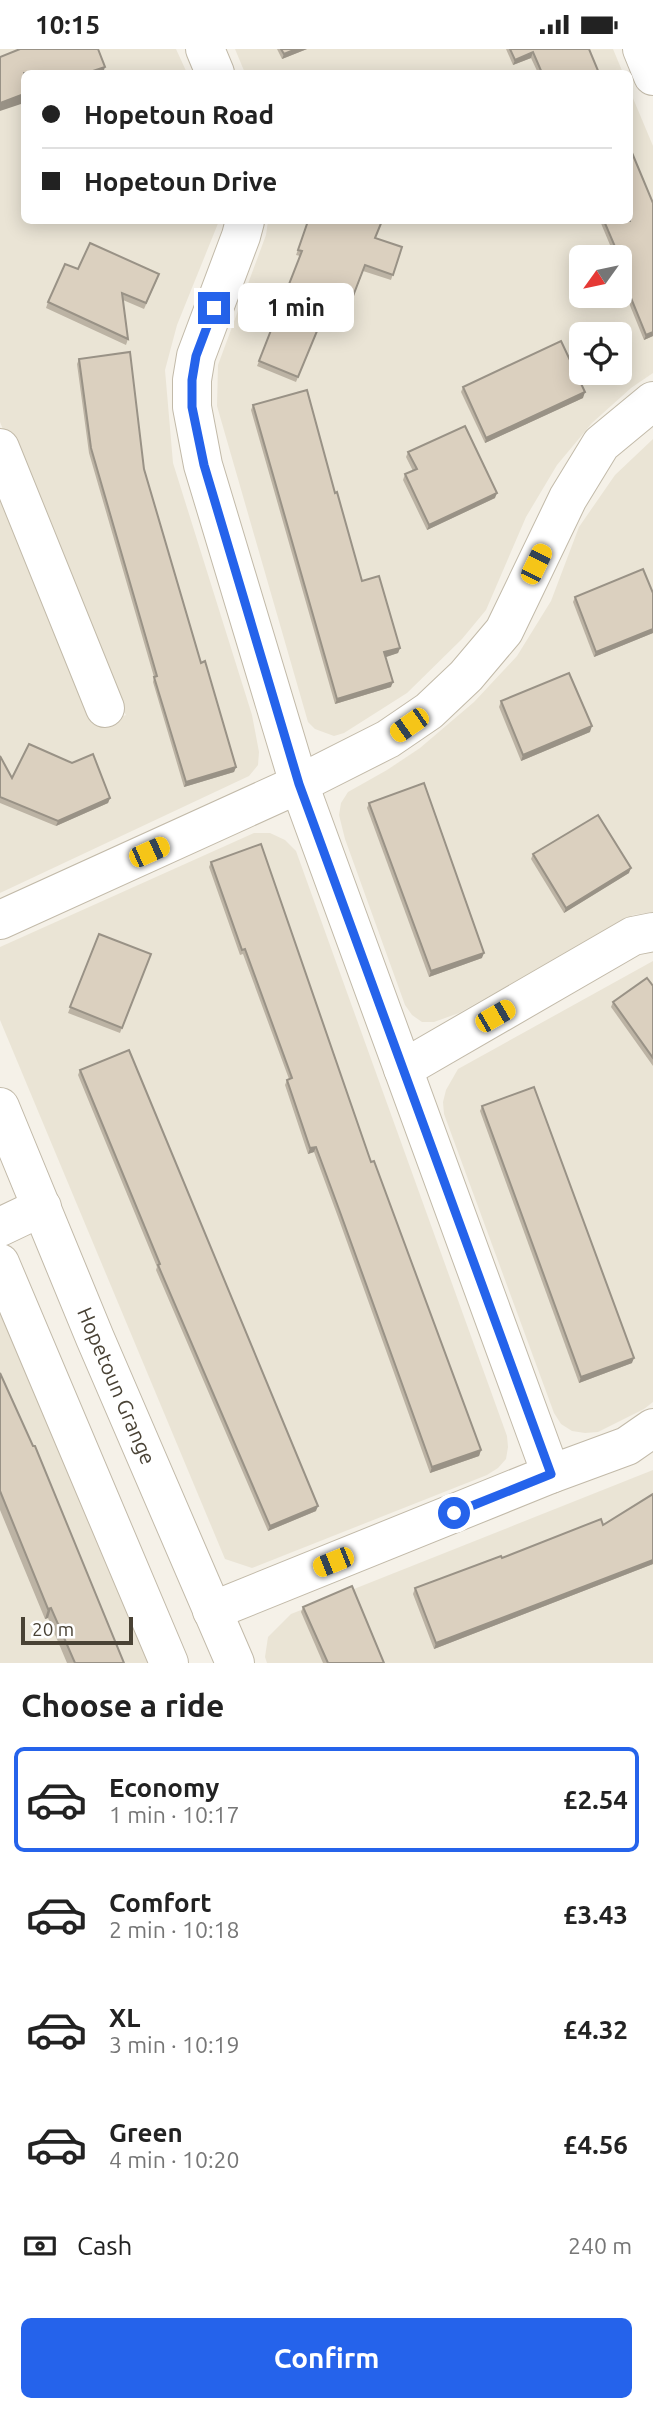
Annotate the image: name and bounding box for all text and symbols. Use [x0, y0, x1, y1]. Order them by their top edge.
text: 10:15 [35, 10, 100, 39]
text: Hopetoun Road [84, 100, 274, 129]
text: Hopetoun Drive [84, 167, 277, 196]
north arrow [569, 245, 632, 308]
map controls [569, 245, 632, 385]
callout: 1 min [238, 283, 354, 333]
route end [198, 292, 230, 324]
text: 1 min [267, 295, 325, 320]
button: locate [569, 322, 632, 385]
car [518, 541, 555, 587]
car [386, 704, 433, 746]
car [126, 834, 173, 870]
car [472, 996, 519, 1036]
street label: Hopetoun Grange [73, 1303, 161, 1468]
route start [438, 1497, 470, 1529]
car [310, 1544, 357, 1580]
scale bar [21, 1614, 133, 1646]
text: 20 m [32, 1618, 74, 1640]
text: Choose a ride [21, 1687, 224, 1723]
icon: car [25, 1768, 88, 1831]
text: Economy [109, 1773, 219, 1802]
text: £2.54 [563, 1785, 628, 1814]
text: 1 min · 10:17 [109, 1802, 240, 1827]
icon: car [25, 1883, 88, 1946]
text: Comfort [109, 1888, 212, 1917]
text: £3.43 [563, 1900, 628, 1929]
text: 2 min · 10:18 [109, 1917, 240, 1942]
icon: car [25, 1998, 88, 2061]
text: XL [109, 2003, 140, 2032]
text: £4.32 [563, 2015, 628, 2044]
text: 3 min · 10:19 [109, 2032, 240, 2057]
icon: car [25, 2113, 88, 2176]
text: Green [109, 2118, 183, 2147]
text: £4.56 [563, 2130, 628, 2159]
text: 4 min · 10:20 [109, 2147, 240, 2172]
icon: cash [21, 2227, 59, 2265]
text: Cash [77, 2231, 132, 2260]
text: 240 m [568, 2233, 632, 2258]
button: Confirm [21, 2318, 632, 2398]

